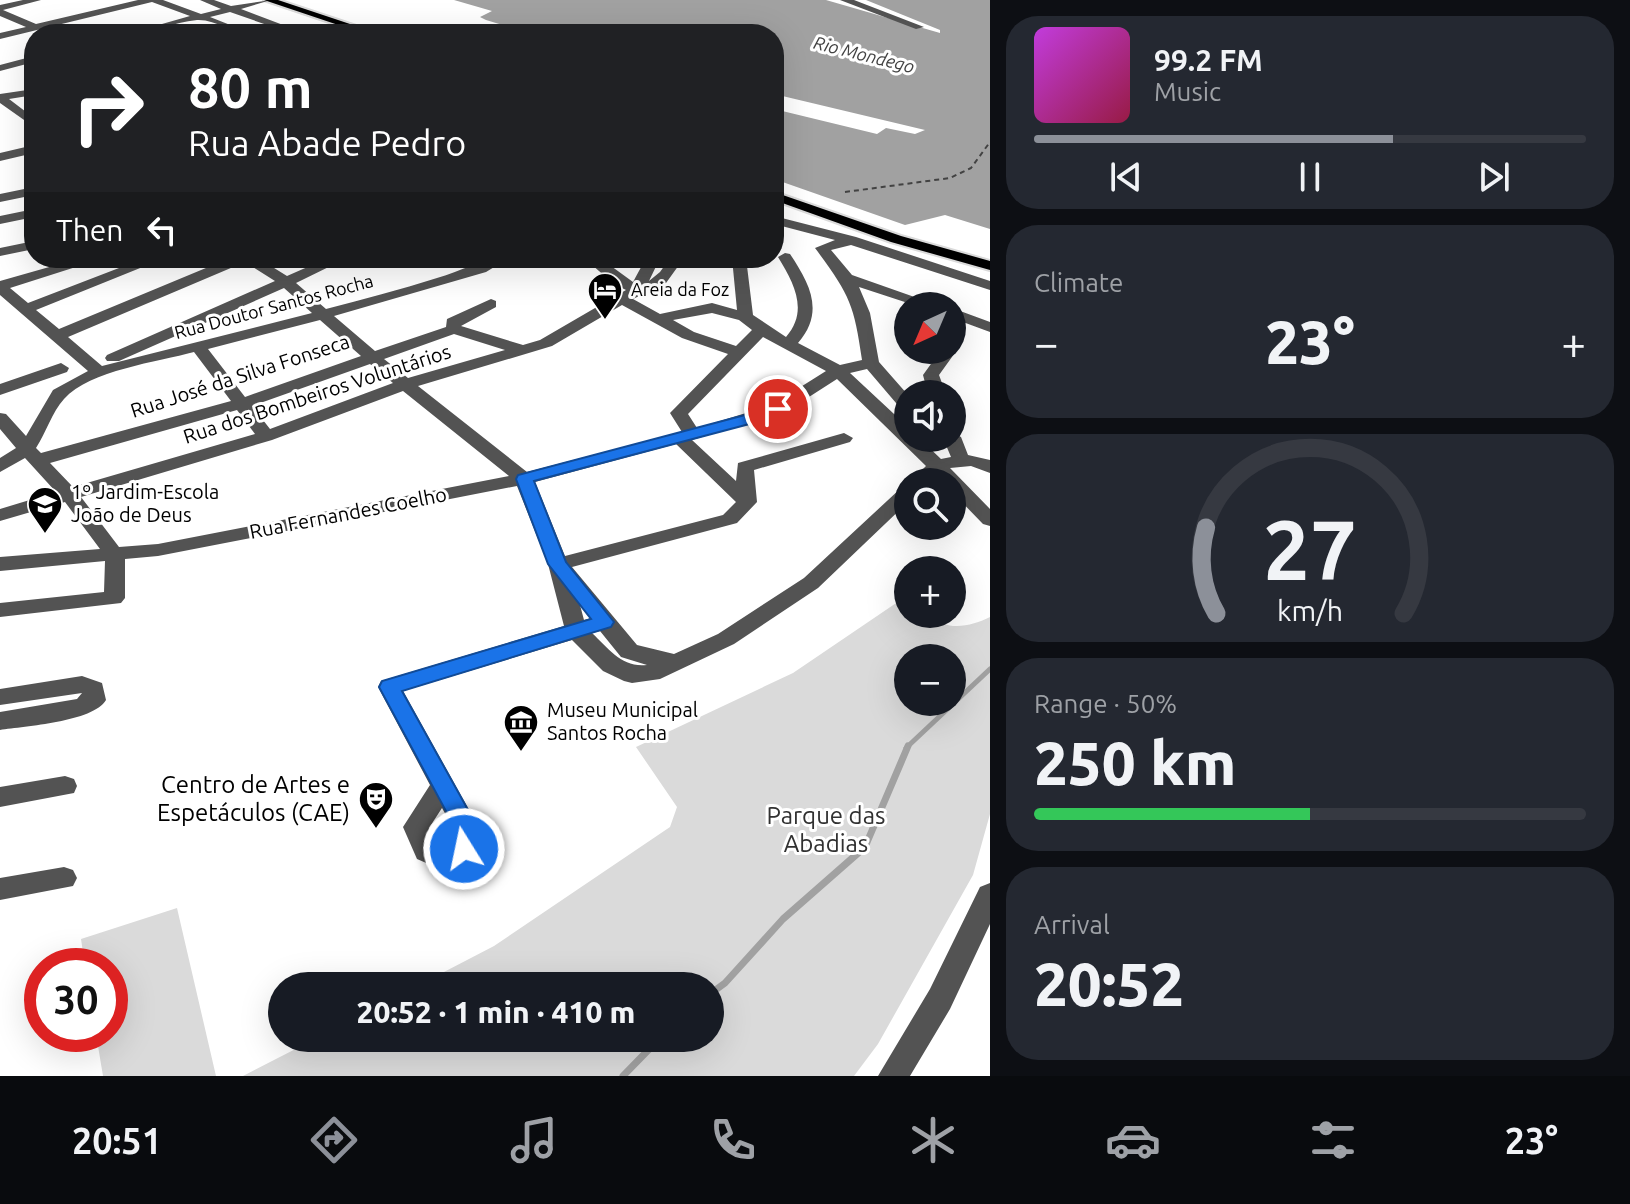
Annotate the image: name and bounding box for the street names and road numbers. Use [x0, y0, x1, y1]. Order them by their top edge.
street label: Rua Doutor Santos Rocha [172, 270, 375, 342]
street label: Rua José da Silva Fonseca [127, 329, 352, 422]
street label: Rua dos Bombeiros Voluntários [180, 339, 453, 448]
street label: Rua Fernandes Coelho [247, 482, 448, 543]

